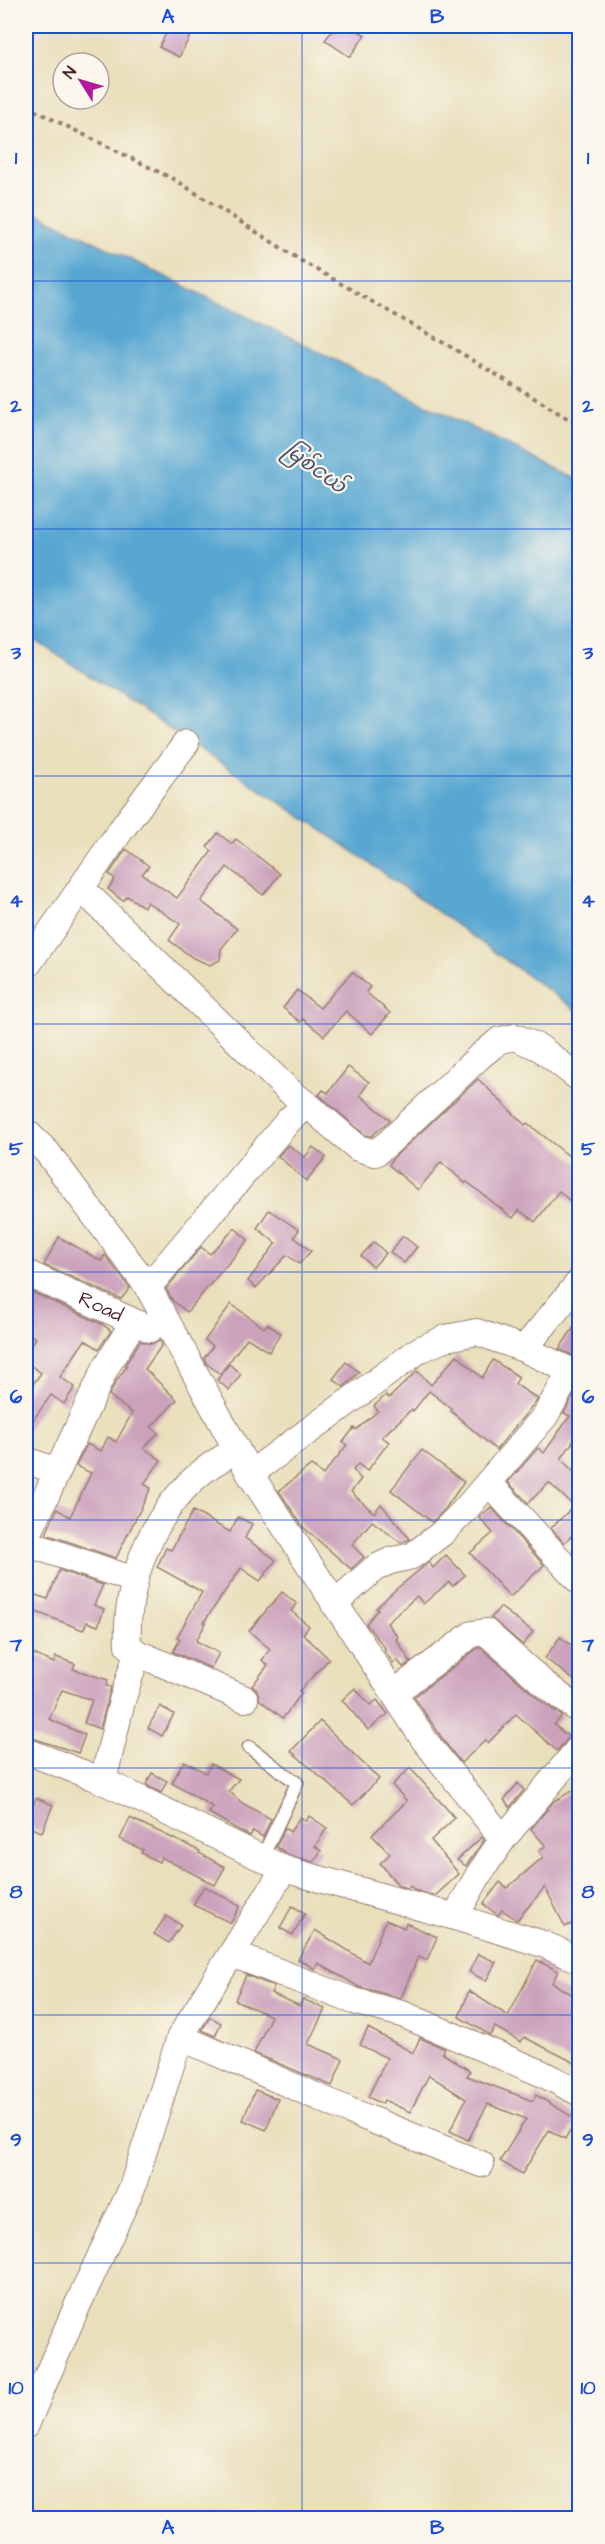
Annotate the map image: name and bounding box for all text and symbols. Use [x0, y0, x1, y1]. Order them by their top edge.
text: A [162, 3, 175, 31]
text: B [430, 3, 445, 31]
north arrow [51, 51, 111, 111]
text: N [58, 62, 82, 83]
text: 1 [15, 144, 18, 172]
text: 1 [587, 144, 590, 172]
text: 2 [9, 392, 22, 420]
text: 2 [581, 392, 594, 420]
water label: မြစ်ငယ် [277, 435, 354, 503]
text: 3 [10, 639, 22, 667]
text: 3 [582, 639, 594, 667]
text: 4 [9, 887, 23, 915]
text: 4 [581, 887, 595, 915]
text: 5 [9, 1135, 24, 1163]
text: 5 [581, 1135, 596, 1163]
street label: Road [74, 1285, 127, 1329]
text: 6 [10, 1383, 23, 1411]
text: 6 [582, 1383, 595, 1411]
text: 7 [9, 1631, 23, 1659]
text: 7 [581, 1631, 595, 1659]
text: 8 [10, 1878, 23, 1906]
text: 8 [582, 1878, 595, 1906]
text: 9 [10, 2126, 22, 2154]
text: 9 [582, 2126, 594, 2154]
text: 10 [8, 2374, 24, 2402]
text: 10 [580, 2374, 596, 2402]
text: A [162, 2514, 175, 2542]
text: B [430, 2514, 445, 2542]

